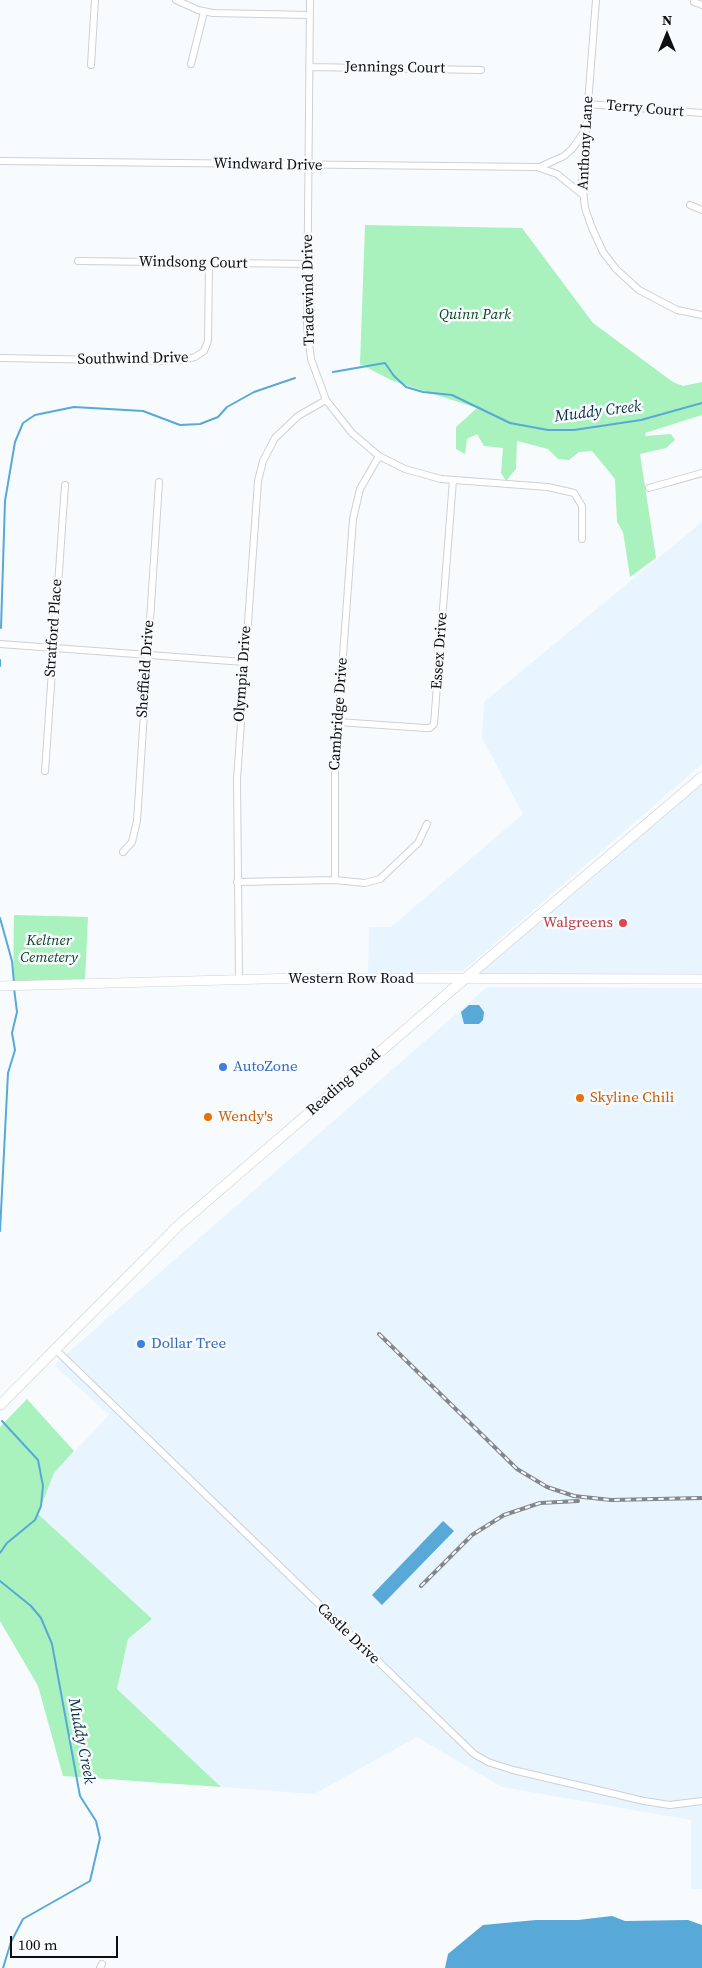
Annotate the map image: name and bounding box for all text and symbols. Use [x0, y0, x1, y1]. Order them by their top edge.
north arrow [642, 10, 692, 60]
text: N [662, 10, 672, 30]
street label: Jennings Court [345, 58, 445, 78]
street label: Anthony Lane [575, 96, 597, 190]
street label: Terry Court [606, 97, 684, 121]
street label: Windward Drive [213, 155, 323, 175]
street label: Tradewind Drive [299, 234, 319, 346]
street label: Windsong Court [138, 253, 248, 273]
park label: Quinn Park [439, 306, 511, 324]
street label: Southwind Drive [77, 349, 189, 369]
water label: Muddy Creek [554, 397, 642, 427]
street label: Stratford Place [42, 578, 66, 678]
street label: Essex Drive [428, 612, 452, 690]
street label: Sheffield Drive [134, 620, 158, 718]
street label: Olympia Drive [231, 625, 255, 723]
street label: Cambridge Drive [326, 657, 352, 771]
place label: Walgreens [543, 914, 613, 932]
marker: Walgreens [617, 917, 629, 929]
park label: Keltner Cemetery [20, 932, 78, 967]
street label: Western Row Road [288, 970, 414, 988]
street label: Reading Road [303, 1046, 385, 1120]
place label: AutoZone [233, 1058, 298, 1076]
marker: AutoZone [217, 1061, 229, 1073]
place label: Skyline Chili [590, 1089, 674, 1107]
marker: Skyline Chili [574, 1092, 586, 1104]
place label: Wendy's [218, 1108, 273, 1126]
marker: Wendy's [202, 1111, 214, 1123]
place label: Dollar Tree [151, 1335, 226, 1353]
marker: Dollar Tree [135, 1338, 147, 1350]
street label: Castle Drive [313, 1600, 383, 1668]
water label: Muddy Creek [63, 1696, 99, 1786]
scale bar [12, 1926, 120, 1958]
text: 100 m [18, 1934, 58, 1955]

